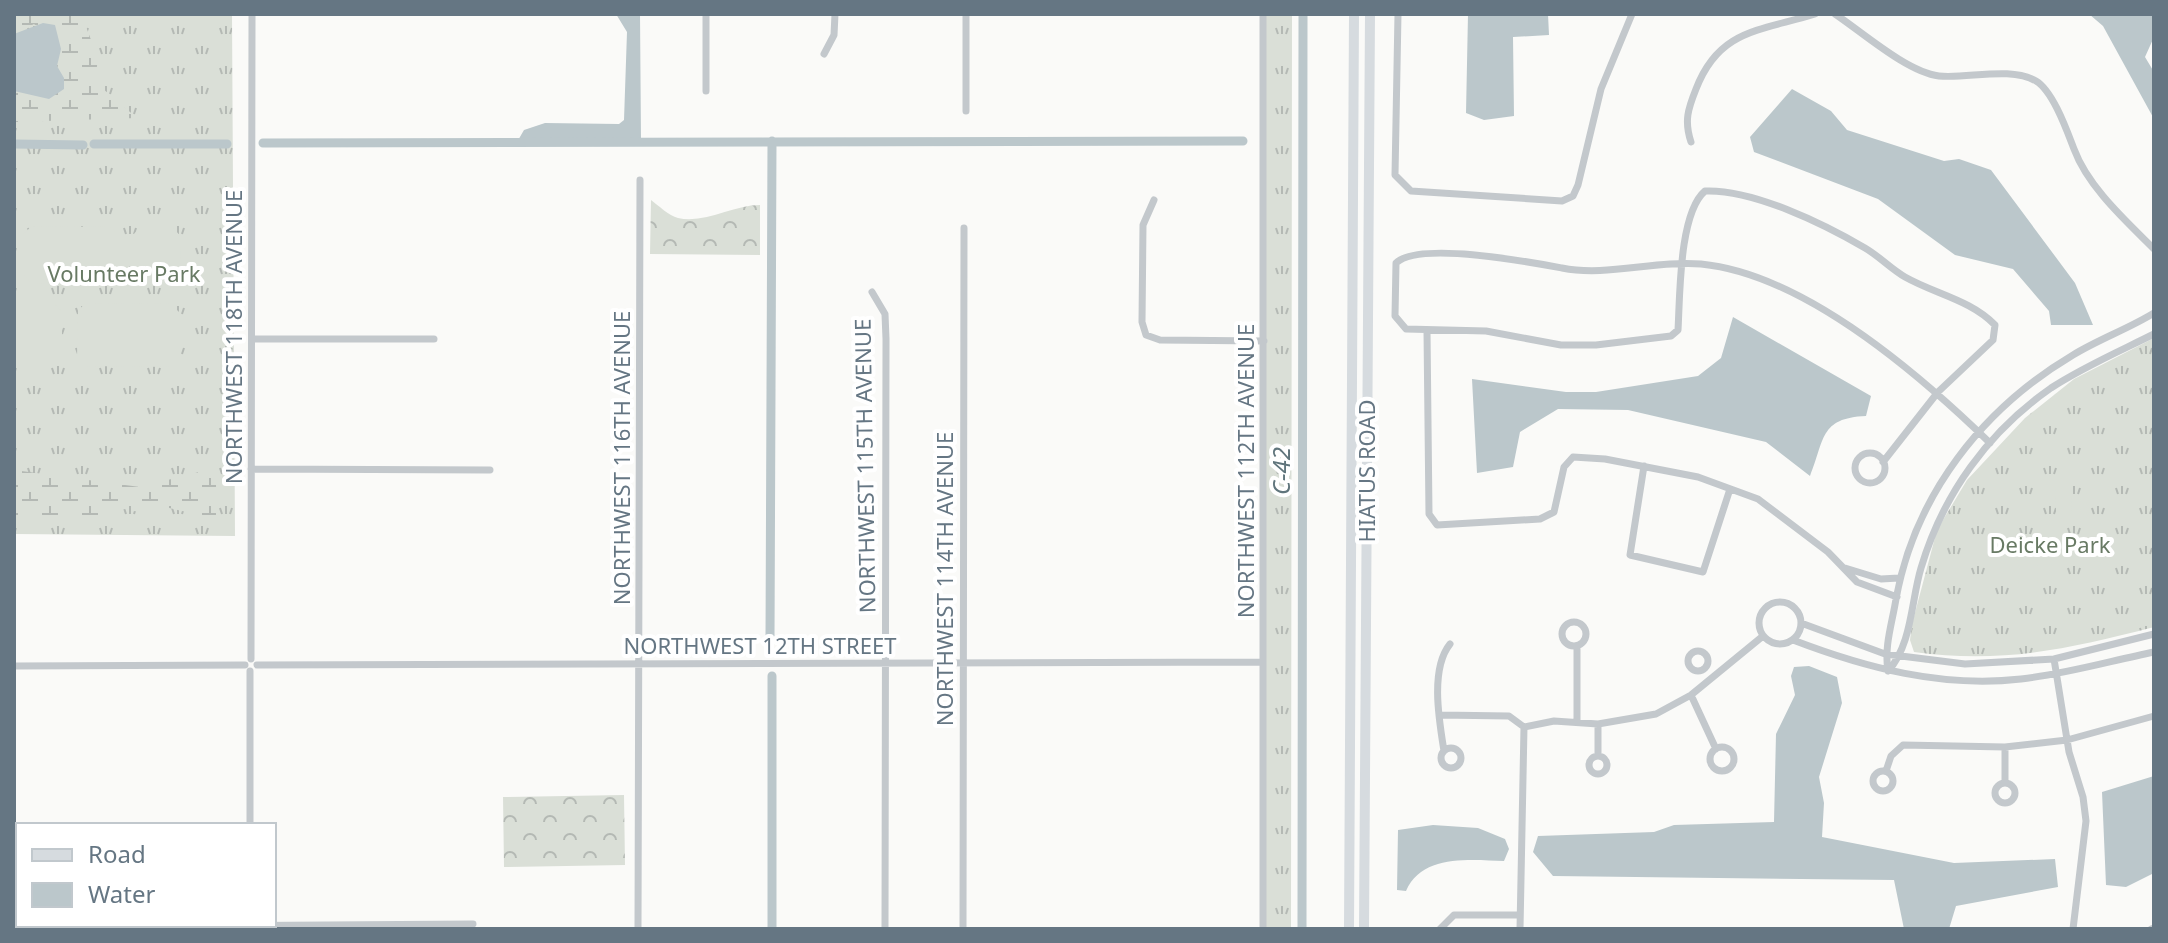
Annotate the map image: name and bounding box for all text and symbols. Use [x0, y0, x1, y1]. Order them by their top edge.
street label: NORTHWEST 118TH AVENUE [218, 190, 248, 484]
park label: Volunteer Park [48, 258, 201, 288]
street label: NORTHWEST 116TH AVENUE [606, 311, 636, 605]
street label: NORTHWEST 115TH AVENUE [846, 319, 882, 614]
street label: NORTHWEST 112TH AVENUE [1230, 324, 1260, 618]
street label: HIATUS ROAD [1351, 400, 1381, 542]
street label: NORTHWEST 114TH AVENUE [929, 432, 959, 726]
water label: C-42 [1264, 447, 1297, 495]
park label: Deicke Park [1989, 529, 2111, 559]
street label: NORTHWEST 12TH STREET [624, 630, 896, 660]
legend [16, 823, 276, 927]
text: Road [88, 837, 146, 870]
text: Water [88, 877, 156, 910]

